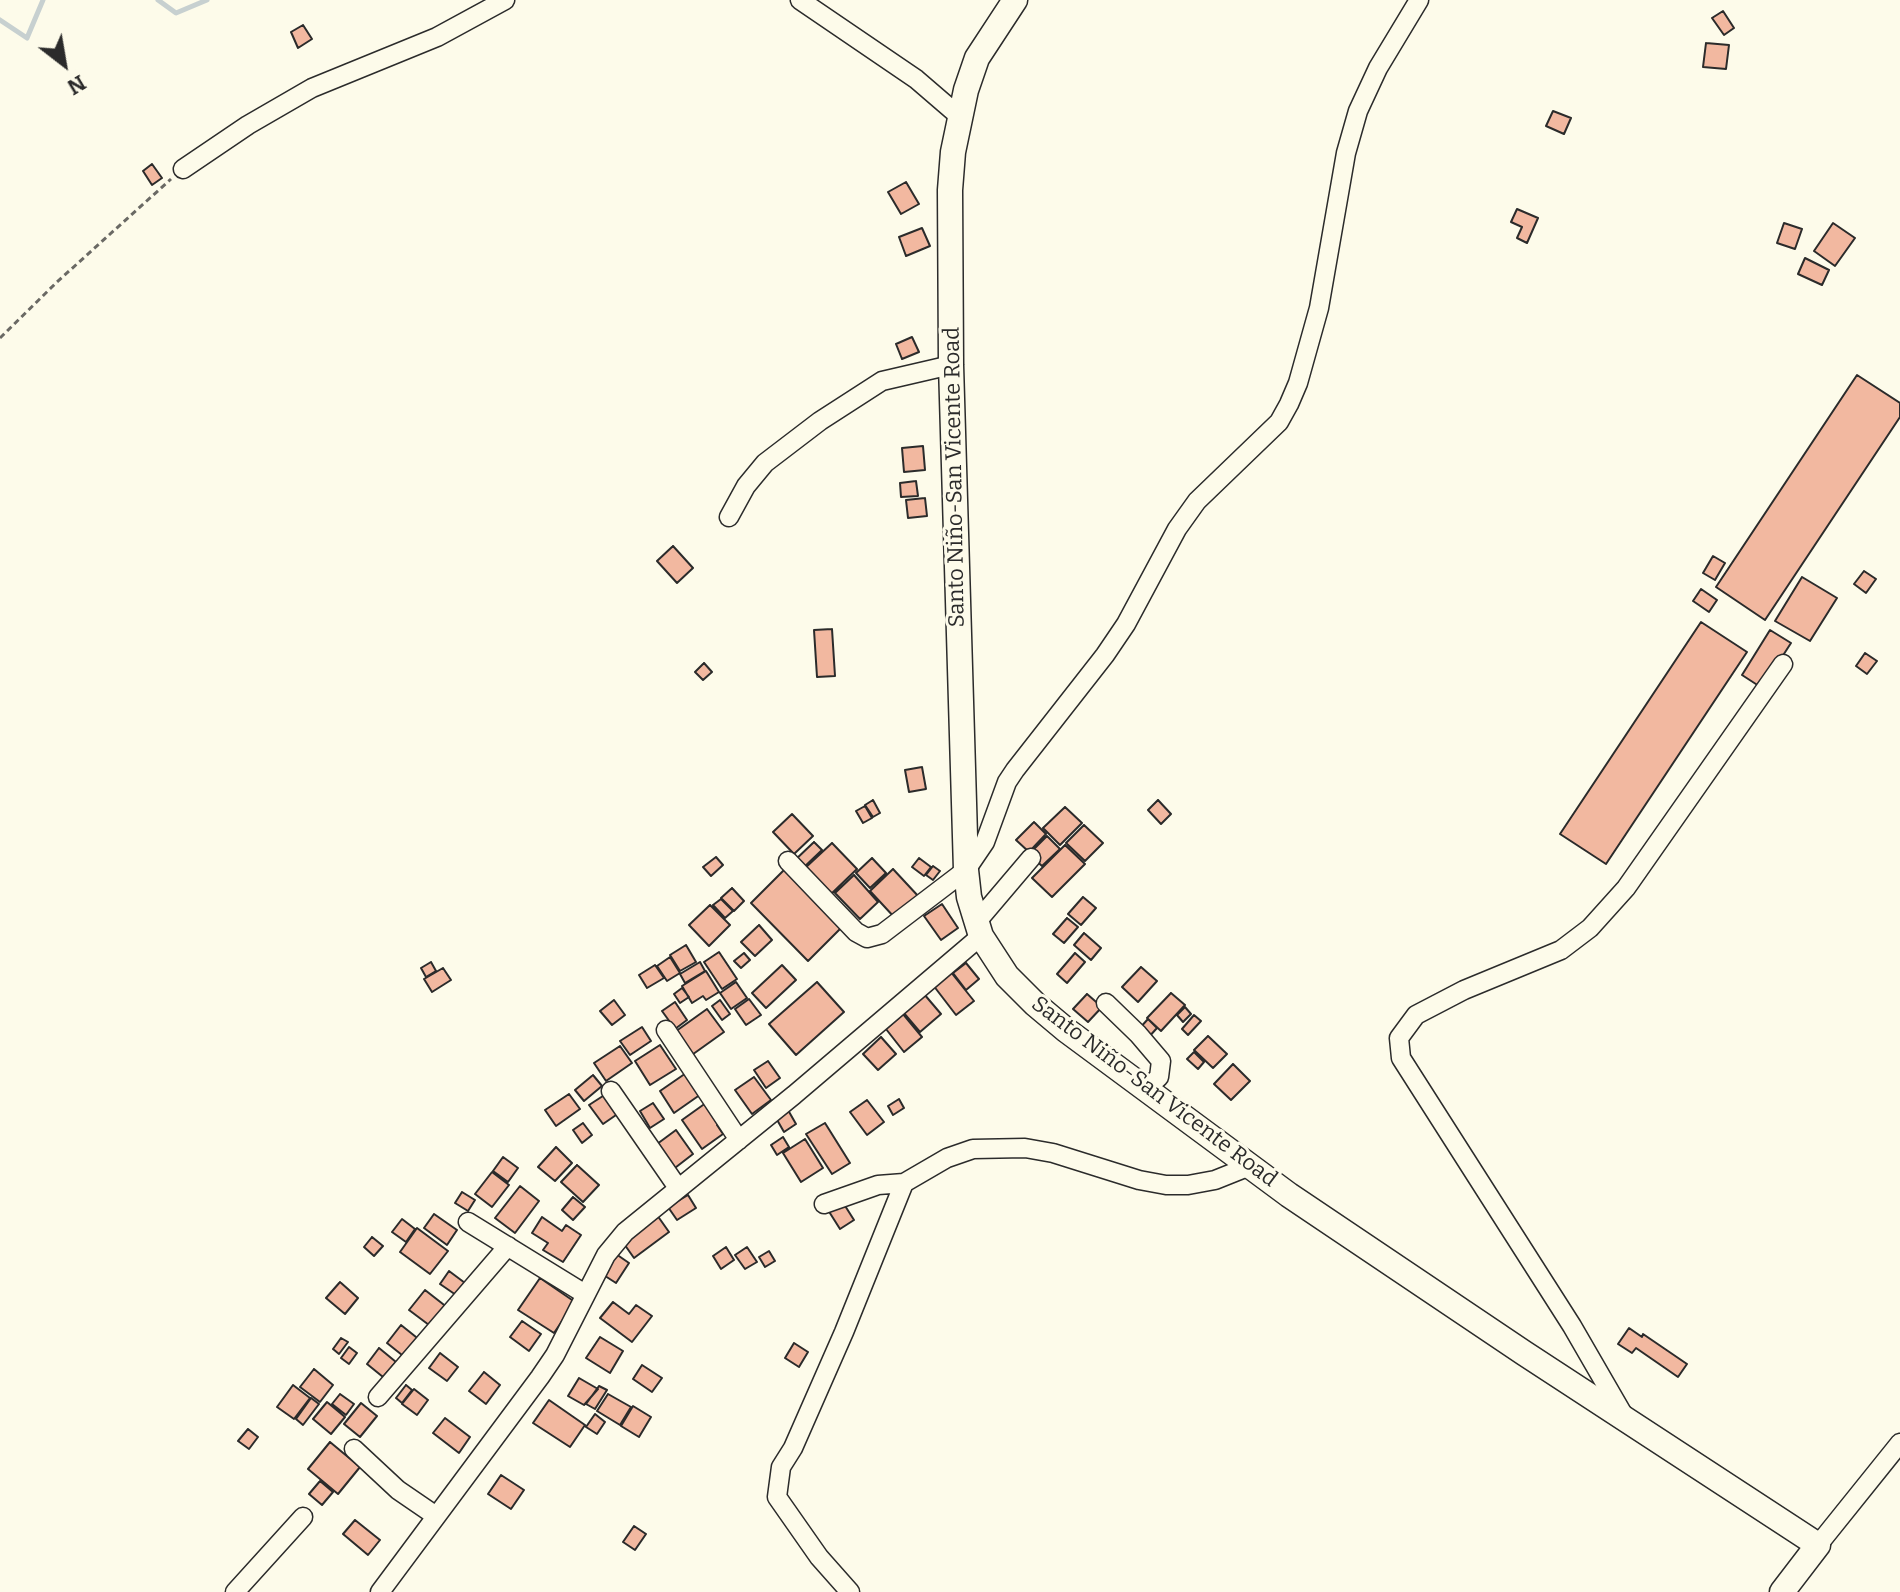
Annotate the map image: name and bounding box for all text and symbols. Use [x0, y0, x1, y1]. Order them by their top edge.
north arrow [24, 24, 104, 104]
text: N [62, 69, 91, 101]
street label: Santo Niño-San Vicente Road [939, 327, 971, 627]
street label: Santo Niño-San Vicente Road [1026, 991, 1282, 1193]

